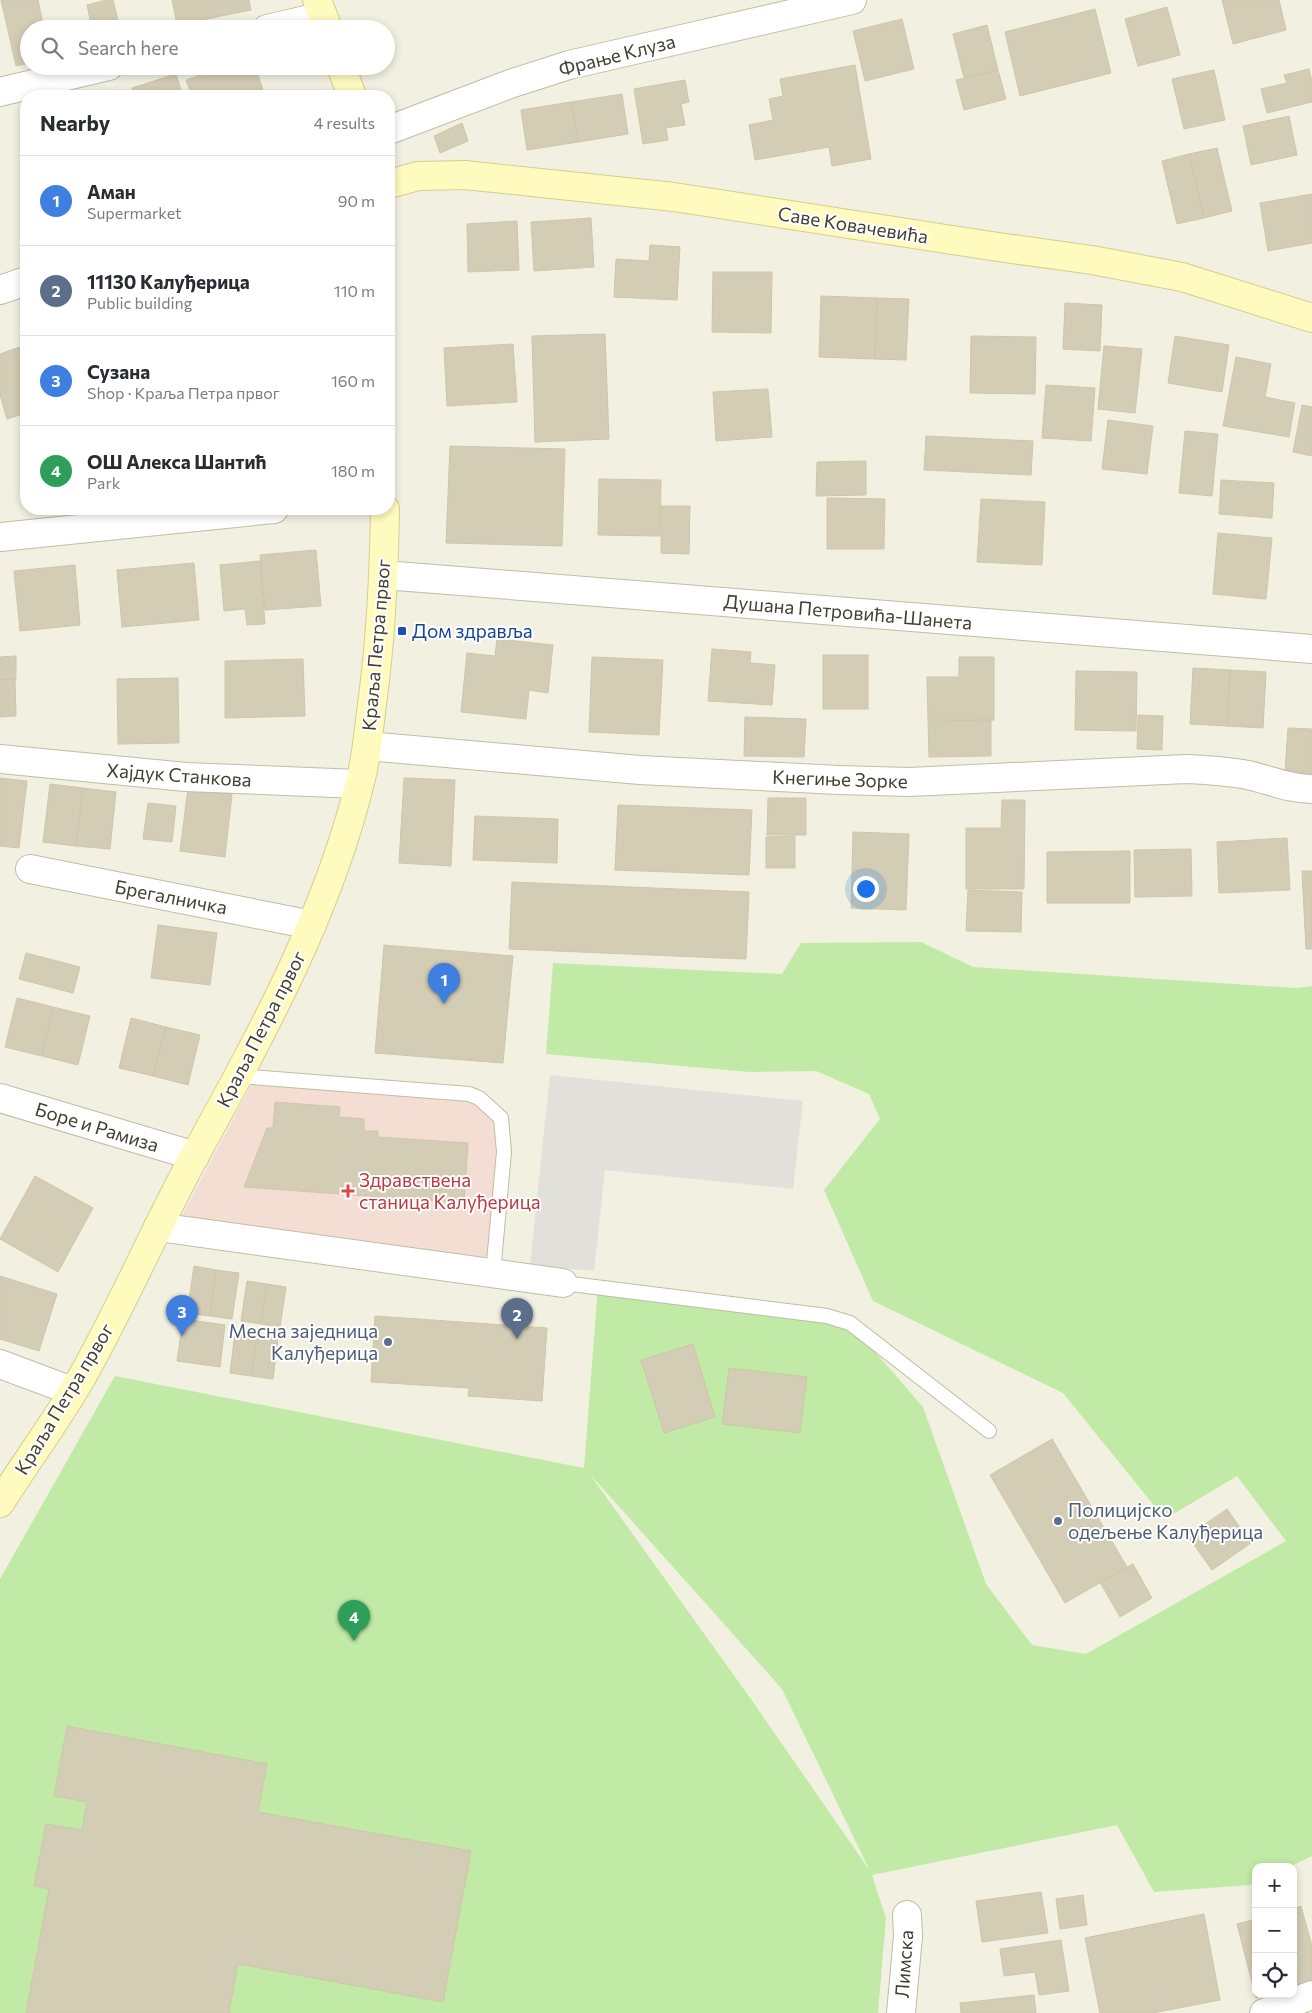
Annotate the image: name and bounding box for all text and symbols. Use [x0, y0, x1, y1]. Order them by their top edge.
search box [20, 20, 395, 75]
street label: Фрање Клуза [556, 29, 678, 80]
icon: search [38, 34, 66, 62]
text: Search here [78, 36, 178, 59]
text: Nearby [40, 110, 110, 135]
text: 4 results [314, 113, 375, 132]
text: Аман [87, 180, 136, 203]
text: 1 [52, 191, 60, 210]
text: 90 m [338, 191, 375, 210]
street label: Саве Ковачевића [776, 201, 930, 248]
text: Supermarket [87, 203, 182, 222]
text: 11130 Калуђерица [87, 270, 250, 293]
text: 2 [51, 281, 61, 300]
text: 110 m [334, 281, 375, 300]
text: Public building [87, 293, 192, 312]
text: Сузана [87, 360, 150, 383]
text: 3 [51, 371, 61, 390]
text: 160 m [331, 371, 375, 390]
text: Shop · Краља Петра првог [87, 383, 280, 402]
text: ОШ Алекса Шантић [87, 450, 267, 473]
text: 4 [51, 461, 61, 480]
text: 180 m [331, 461, 375, 480]
text: Park [87, 473, 120, 492]
street label: Краља Петра првог [357, 558, 394, 732]
street label: Душана Петровића-Шанета [723, 589, 973, 634]
place label: Дом здравља [412, 619, 533, 642]
marker: Дом здравља [396, 625, 408, 637]
street label: Хајдук Станкова [106, 758, 252, 791]
street label: Кнегиње Зорке [772, 765, 908, 792]
street label: Брегалничка [113, 874, 229, 919]
your location [853, 876, 879, 902]
street label: Краља Петра првог [211, 947, 310, 1111]
pin: 1 [428, 963, 460, 1004]
street label: Боре и Рамиза [33, 1097, 162, 1156]
place label: Здравствена станица Калуђерица [359, 1168, 541, 1213]
marker: Здравствена станица Калуђерица [341, 1184, 355, 1198]
pin: 3 [166, 1295, 198, 1336]
pin: 2 [501, 1298, 533, 1339]
street label: Краља Петра првог [9, 1319, 118, 1479]
place label: Месна заједница Калуђерица [228, 1319, 378, 1364]
marker: Месна заједница Калуђерица [382, 1336, 394, 1348]
place label: Полицијско одељење Калуђерица [1068, 1498, 1263, 1543]
marker: Полицијско одељење Калуђерица [1052, 1515, 1064, 1527]
pin: 4 [338, 1600, 370, 1641]
map controls [1252, 1863, 1297, 1998]
button: + [1252, 1863, 1297, 1908]
button: − [1252, 1908, 1297, 1953]
street label: Лимска [890, 1929, 917, 1999]
button: locate [1252, 1953, 1297, 1998]

